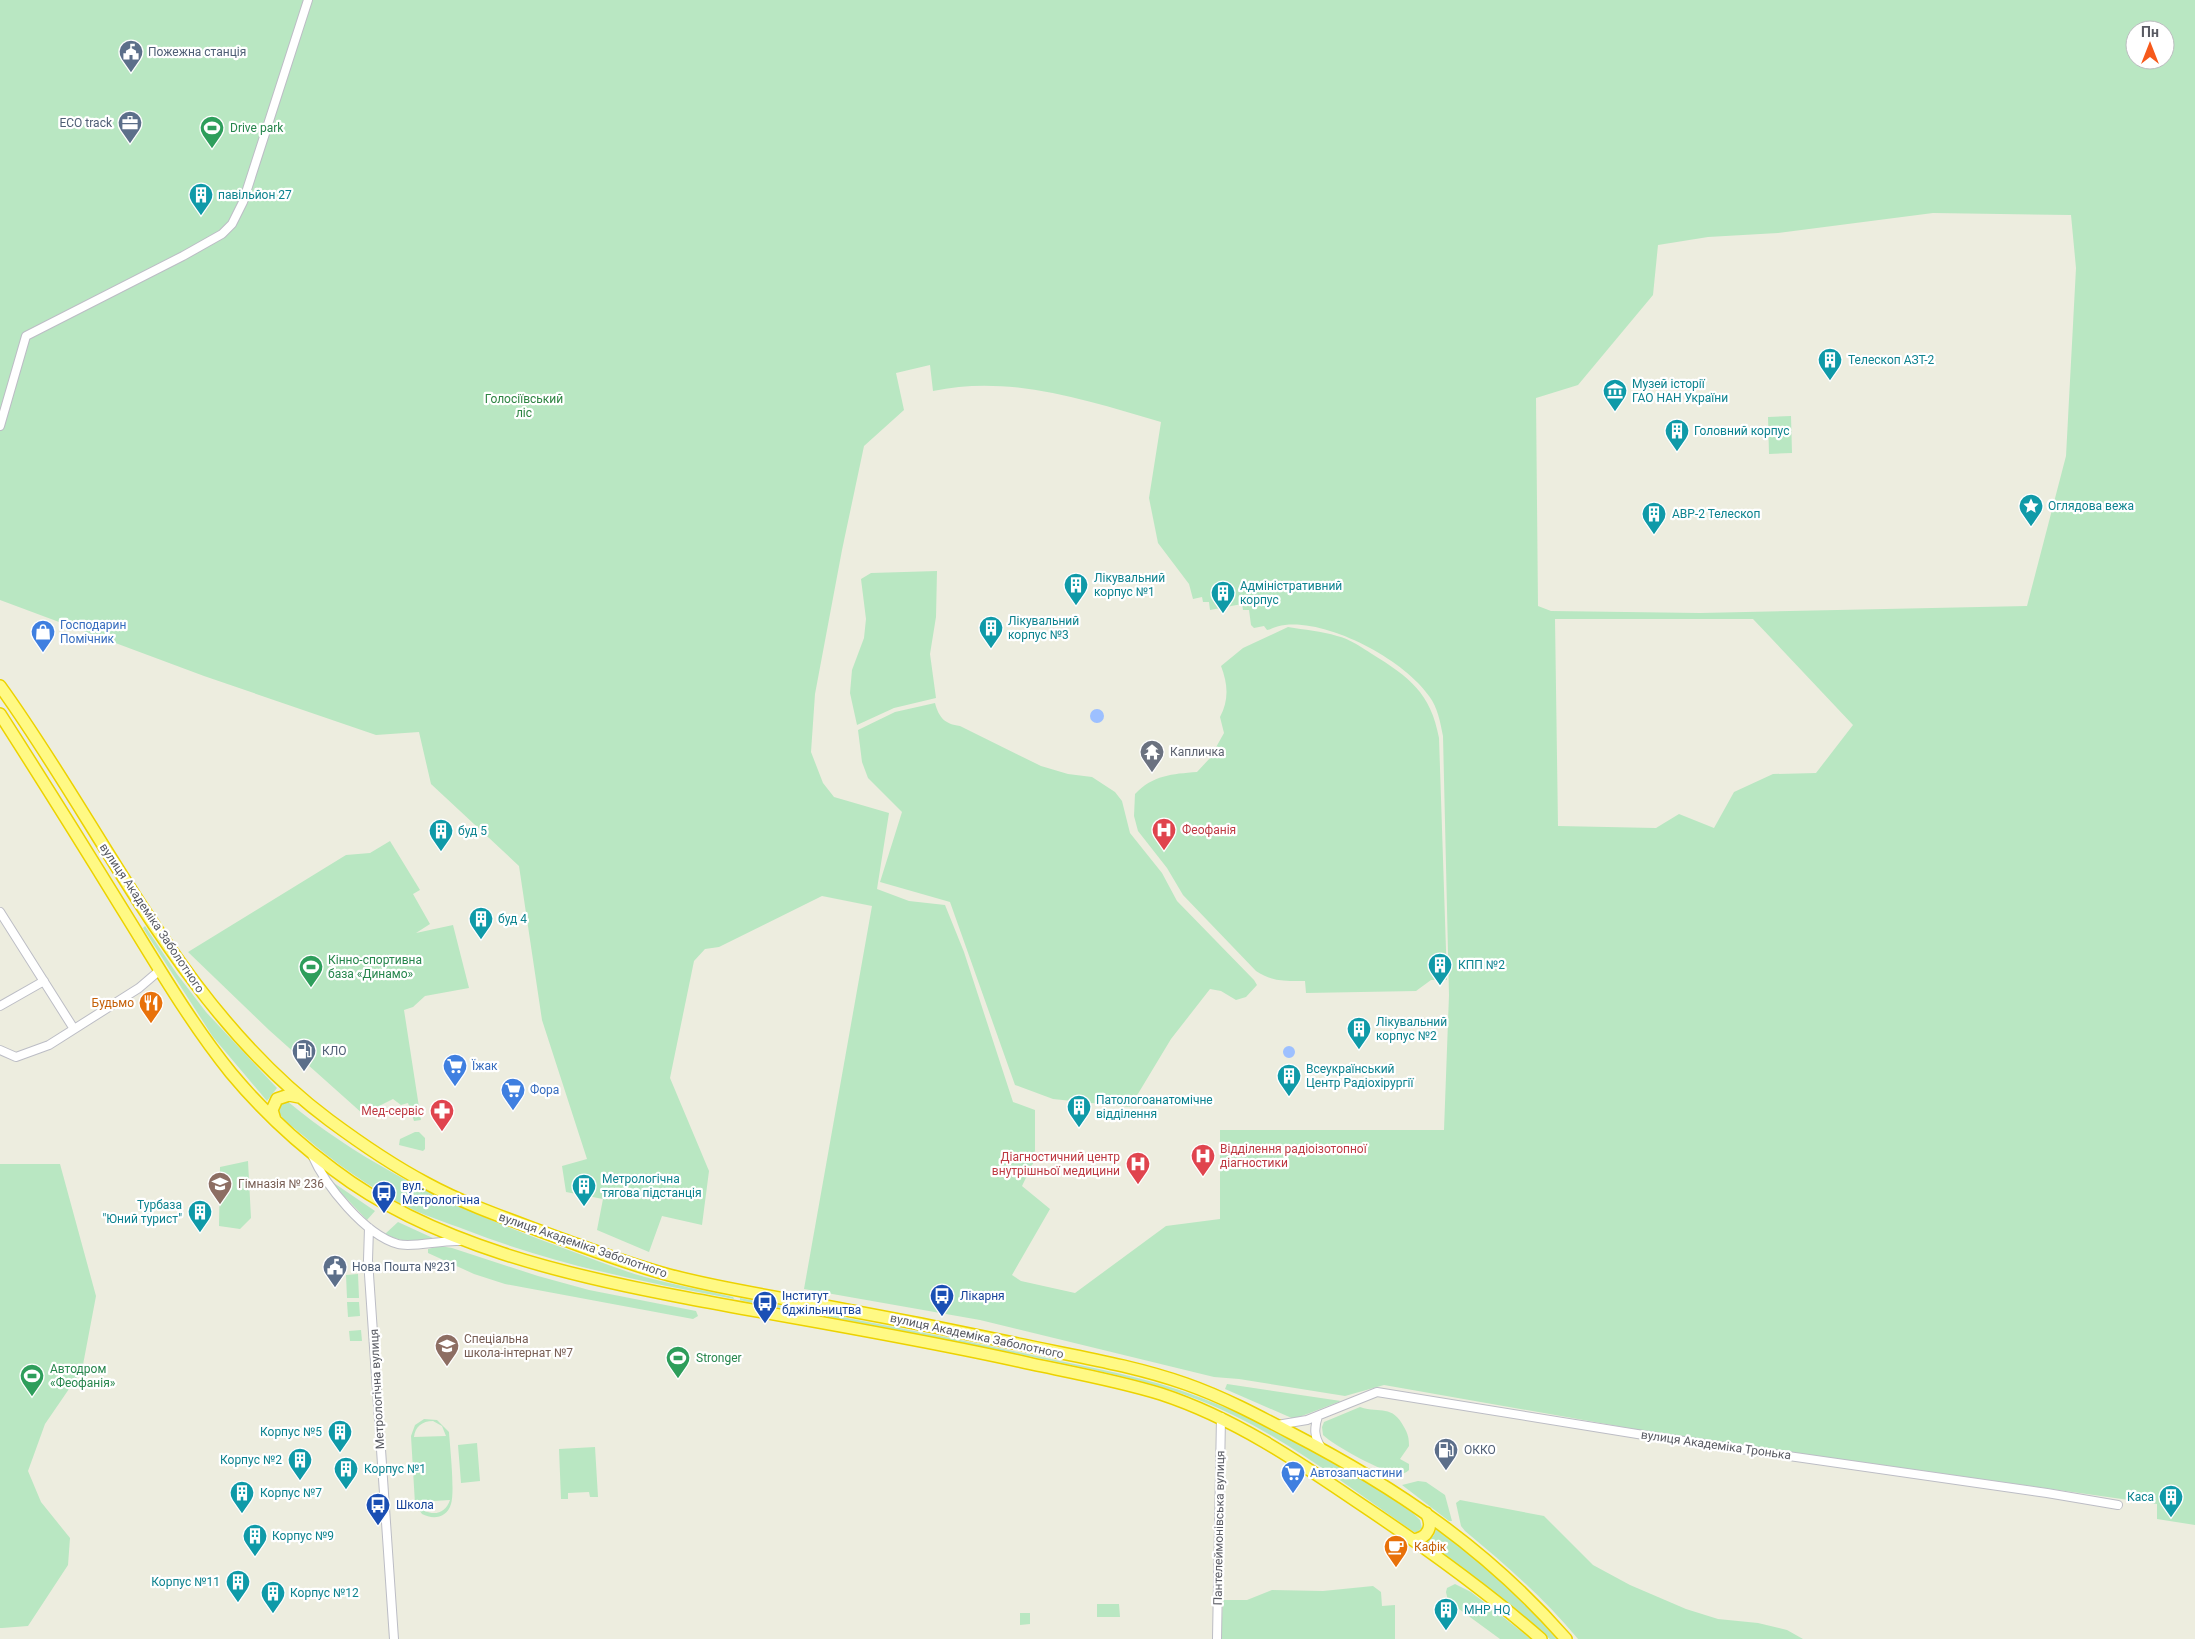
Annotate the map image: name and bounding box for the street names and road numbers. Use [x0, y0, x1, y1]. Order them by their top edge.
street label: вулиця Академіка Заболотного [97, 841, 207, 995]
street label: вулиця Академіка Заболотного [497, 1210, 669, 1280]
street label: вулиця Академіка Заболотного [889, 1311, 1065, 1361]
street label: Метрологічна вулиця [367, 1328, 387, 1450]
street label: вулиця Академіка Тронька [1640, 1428, 1792, 1462]
street label: Пантелеймонівська вулиця [1211, 1450, 1227, 1606]

